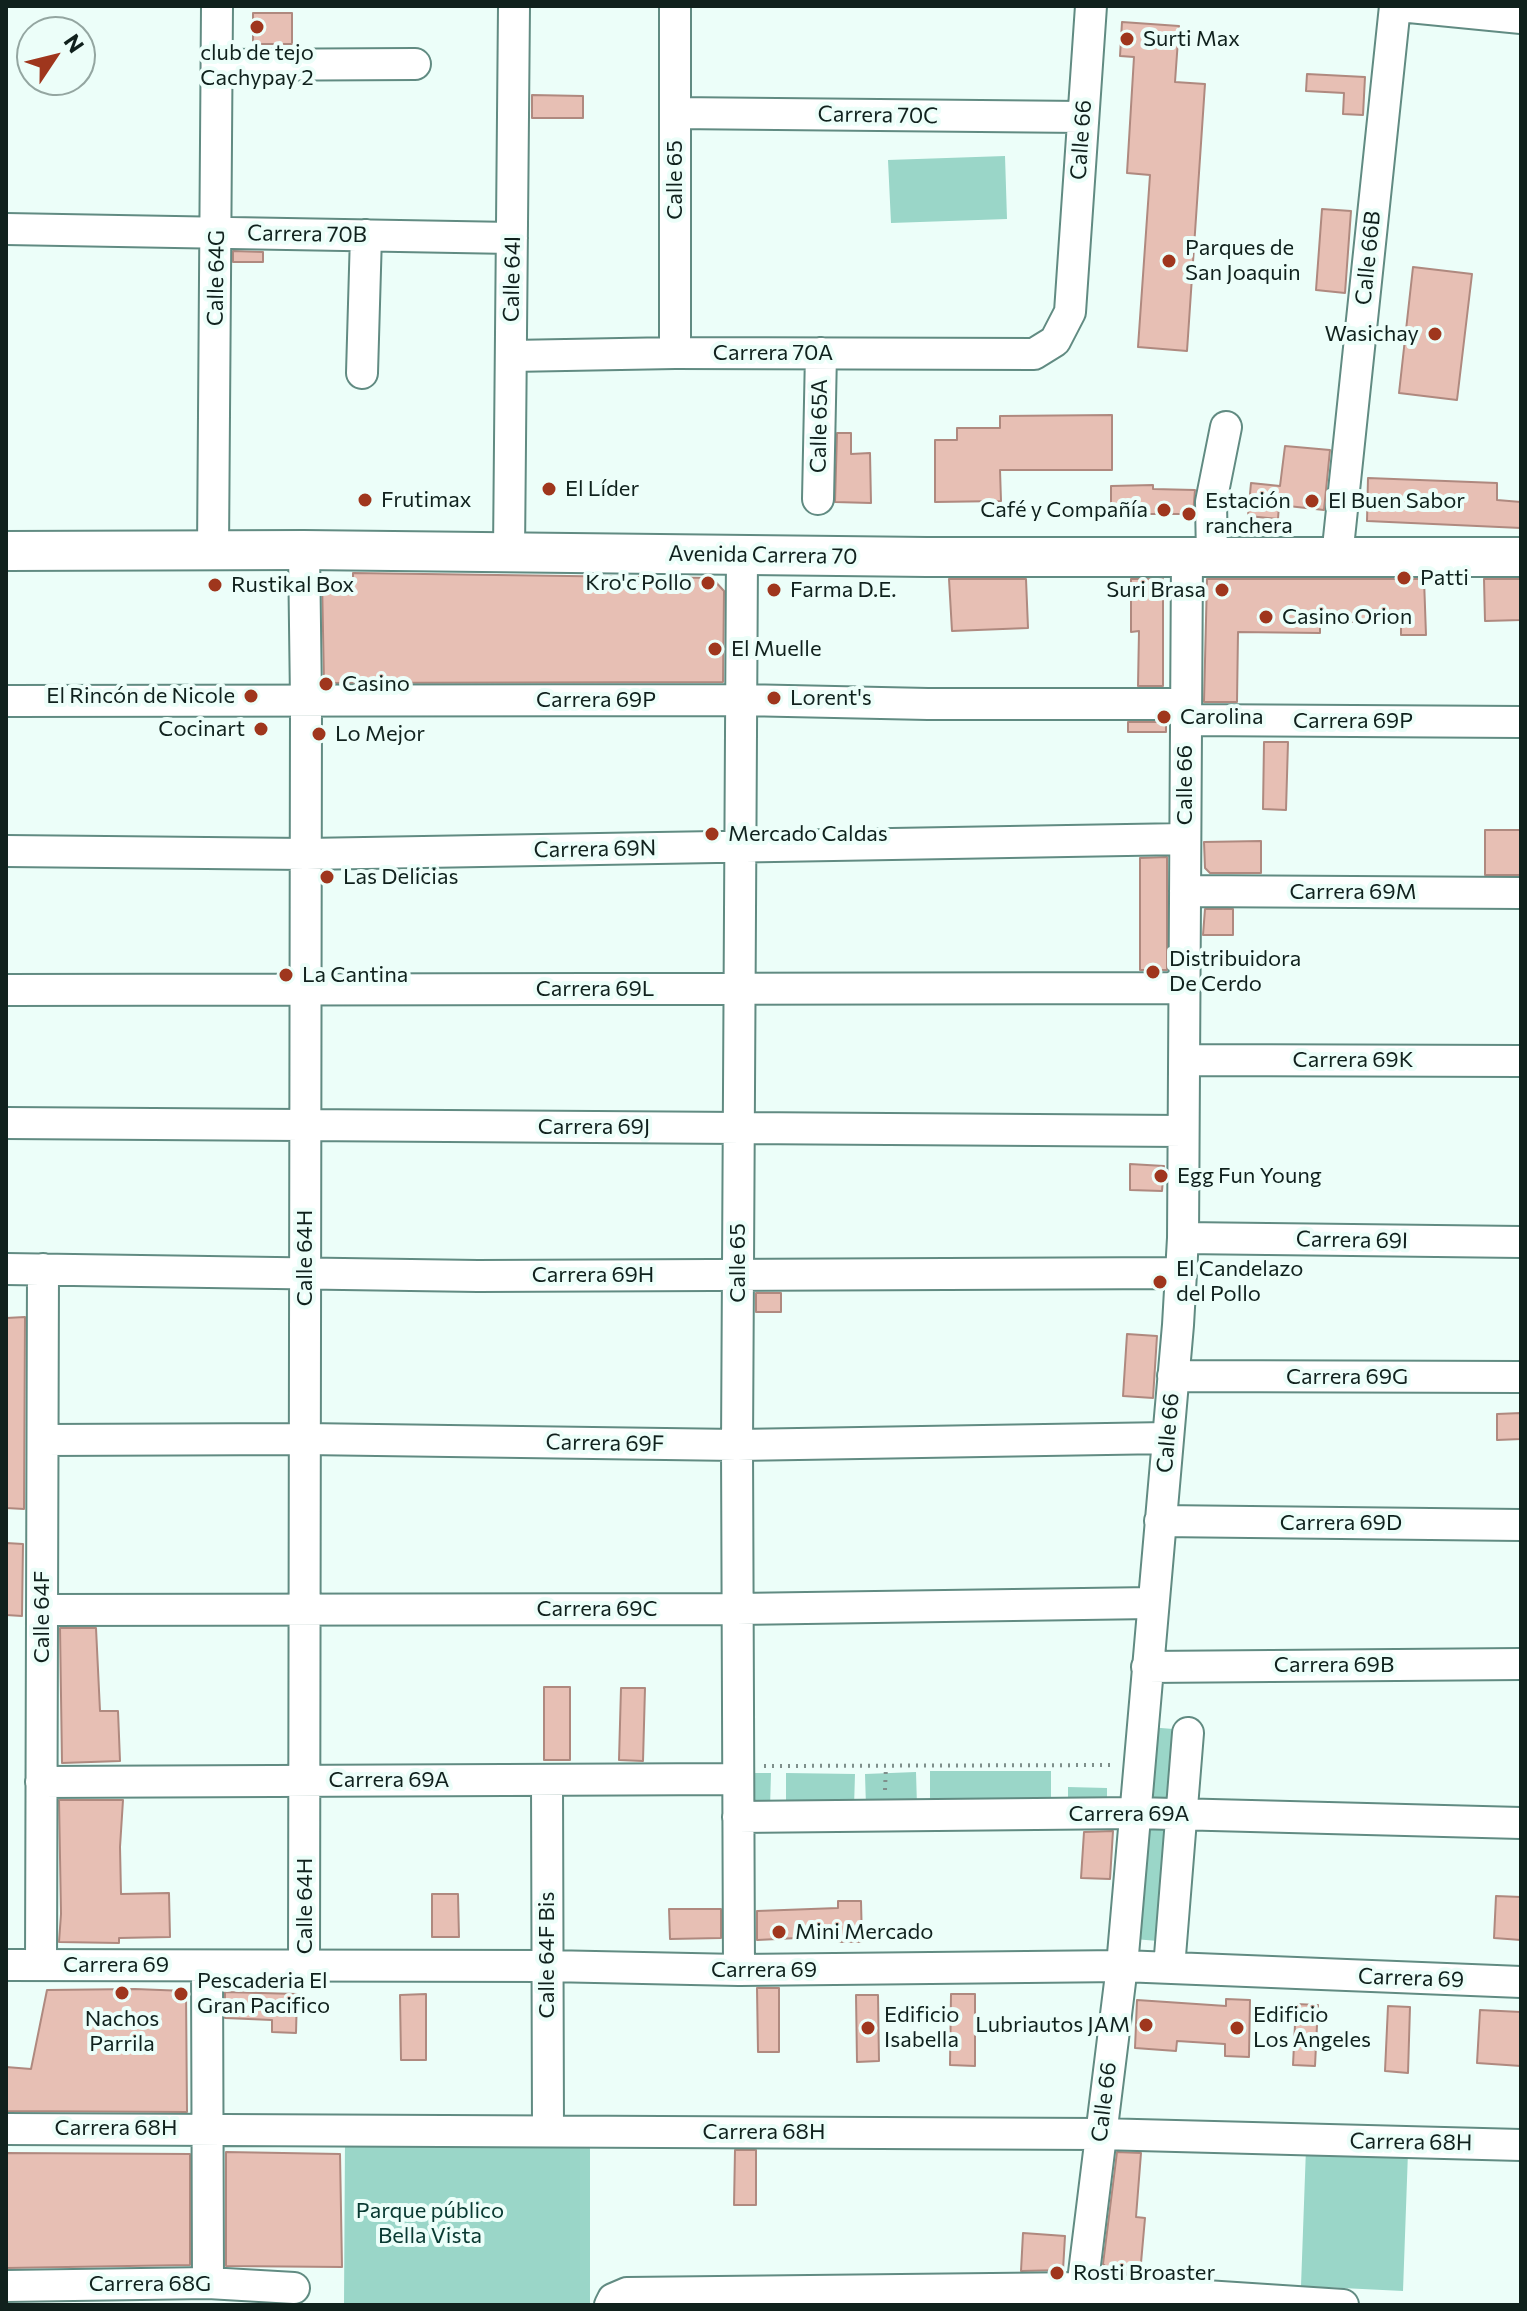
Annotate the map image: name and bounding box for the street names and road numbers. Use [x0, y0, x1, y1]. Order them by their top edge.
street label: Calle 66 [1065, 99, 1097, 181]
street label: Carrera 70C [817, 101, 939, 129]
street label: Calle 65 [662, 140, 688, 220]
street label: Calle 66B [1350, 210, 1386, 306]
street label: Carrera 70B [247, 220, 367, 248]
street label: Calle 64G [202, 230, 230, 326]
street label: Calle 64I [498, 236, 526, 322]
street label: Carrera 70A [713, 340, 833, 366]
street label: Calle 65A [805, 379, 833, 473]
street label: Avenida Carrera 70 [668, 540, 858, 570]
street label: Carrera 69P [536, 687, 656, 713]
street label: Carrera 69P [1293, 708, 1413, 734]
street label: Calle 66 [1172, 745, 1198, 825]
street label: Carrera 69N [533, 835, 657, 863]
street label: Carrera 69M [1289, 879, 1417, 905]
street label: Carrera 69L [536, 976, 654, 1002]
street label: Carrera 69K [1293, 1047, 1413, 1073]
street label: Carrera 69J [538, 1114, 650, 1140]
street label: Calle 64H [292, 1210, 318, 1306]
street label: Calle 65 [725, 1223, 751, 1303]
street label: Carrera 69I [1296, 1226, 1408, 1254]
street label: Carrera 69H [532, 1262, 654, 1288]
street label: Carrera 69G [1286, 1364, 1408, 1390]
street label: Calle 66 [1151, 1392, 1185, 1474]
street label: Carrera 69F [545, 1429, 665, 1457]
street label: Carrera 69D [1280, 1510, 1402, 1536]
street label: Calle 64F [29, 1571, 55, 1663]
street label: Carrera 69C [536, 1596, 658, 1622]
street label: Carrera 69B [1274, 1652, 1394, 1678]
street label: Carrera 69A [329, 1767, 449, 1793]
street label: Carrera 69A [1069, 1801, 1189, 1827]
street label: Calle 64H [292, 1858, 318, 1954]
street label: Calle 64F Bis [534, 1892, 560, 2018]
street label: Carrera 69 [63, 1952, 169, 1978]
street label: Carrera 69 [711, 1957, 817, 1983]
street label: Carrera 69 [1358, 1963, 1464, 1993]
street label: Calle 66 [1086, 2061, 1122, 2143]
street label: Carrera 68H [55, 2115, 177, 2141]
street label: Carrera 68H [703, 2119, 825, 2145]
street label: Carrera 68H [1349, 2128, 1473, 2156]
street label: Carrera 68G [89, 2271, 211, 2297]

